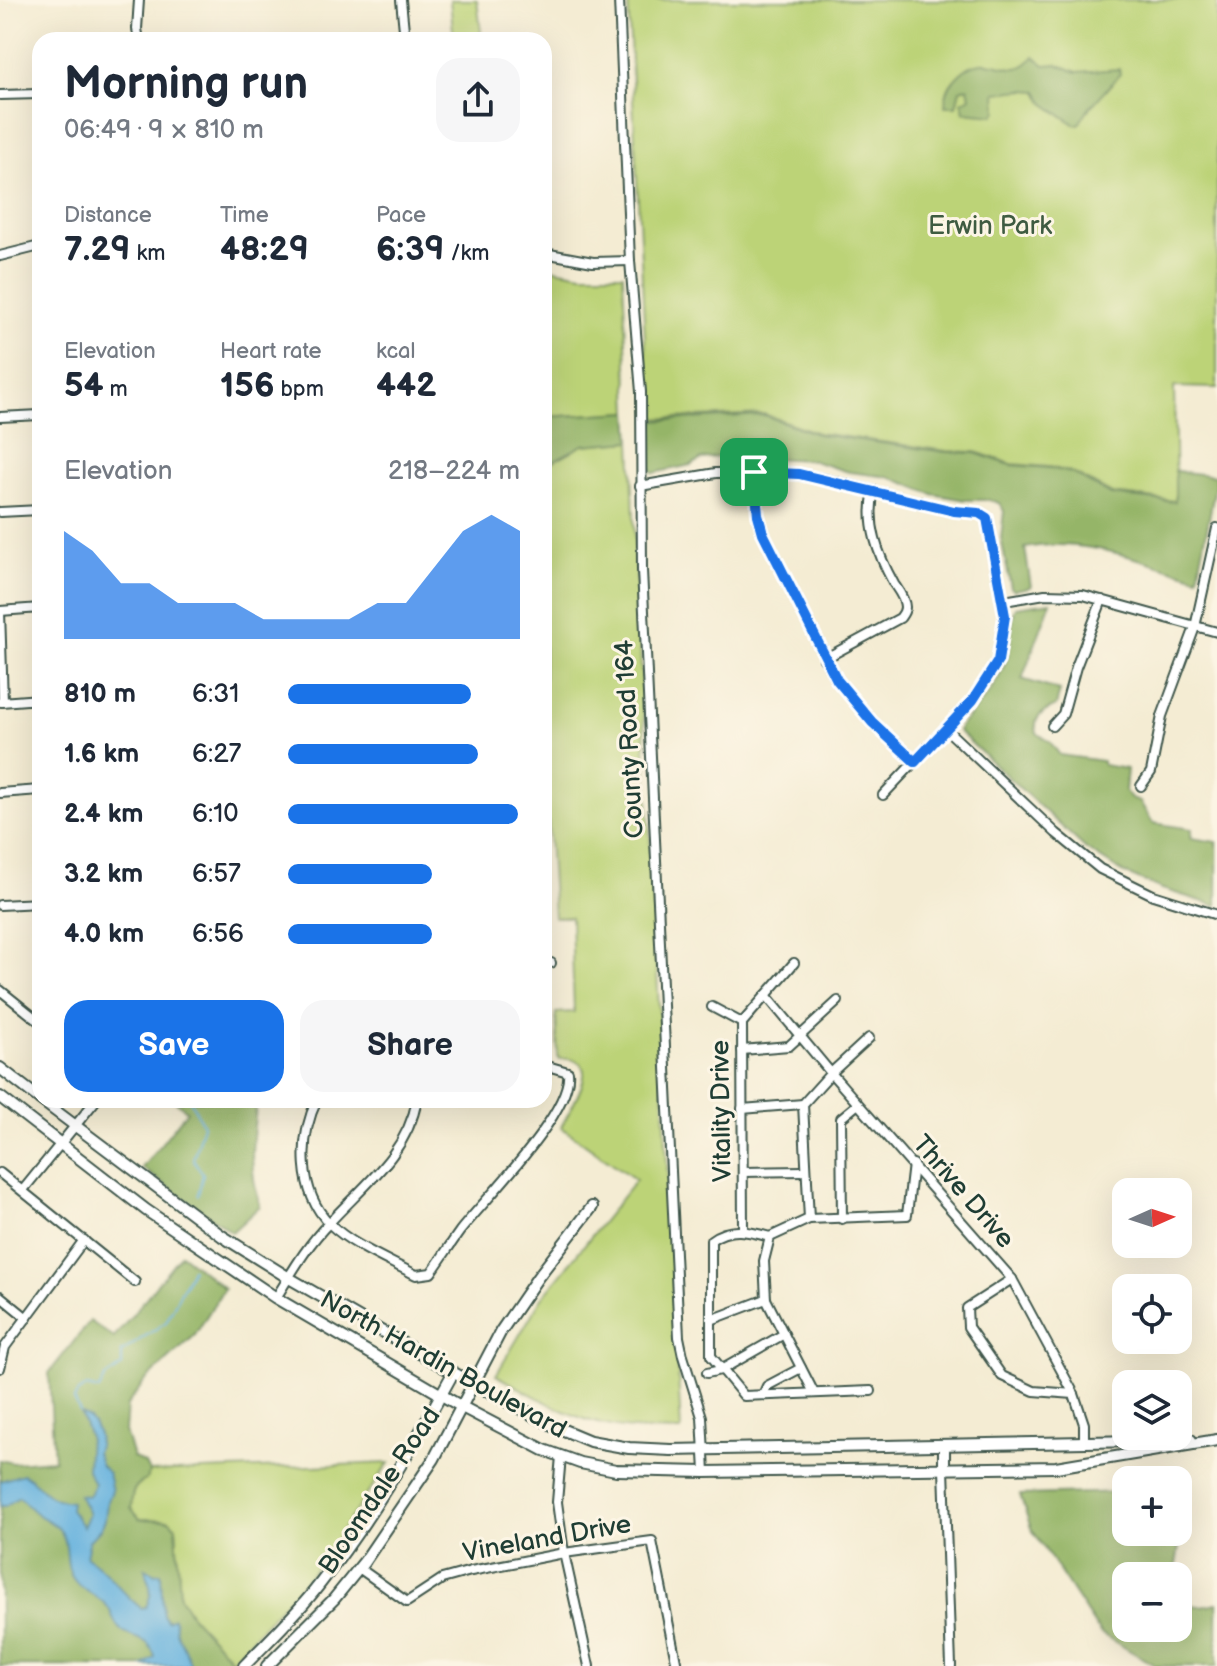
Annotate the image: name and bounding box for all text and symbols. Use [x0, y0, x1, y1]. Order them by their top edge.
text: Morning run [64, 58, 308, 111]
button: share [436, 58, 520, 142]
text: 06:49 · 9 × 810 m [64, 115, 264, 146]
text: Distance [64, 202, 152, 229]
text: Time [220, 202, 269, 229]
text: Pace [376, 202, 426, 229]
park label: Erwin Park [928, 211, 1052, 242]
text: 7.29 [64, 229, 131, 270]
text: 48:29 [220, 229, 309, 270]
text: 6:39 [376, 229, 445, 270]
text: km [131, 240, 165, 267]
text: /km [445, 240, 489, 267]
text: Elevation [64, 338, 156, 365]
text: Heart rate [220, 338, 322, 365]
text: kcal [376, 338, 415, 365]
text: 54 [64, 365, 104, 406]
text: 156 [220, 365, 275, 406]
text: 442 [376, 365, 436, 406]
text: m [104, 376, 128, 403]
text: bpm [275, 376, 324, 403]
pin [720, 438, 788, 506]
icon: arrive [732, 450, 776, 494]
text: Elevation [64, 456, 172, 487]
text: 218–224 m [388, 456, 520, 487]
street label: County Road 164 [609, 639, 651, 839]
text: 810 m [64, 679, 136, 710]
text: 6:31 [192, 679, 239, 710]
text: 1.6 km [64, 739, 139, 770]
text: 6:27 [192, 739, 241, 770]
text: 2.4 km [64, 799, 143, 830]
text: 6:10 [192, 799, 239, 830]
text: 3.2 km [64, 859, 143, 890]
text: 6:57 [192, 859, 241, 890]
text: 4.0 km [64, 919, 144, 950]
text: 6:56 [192, 919, 244, 950]
button: Save [64, 1000, 284, 1092]
button: Share [300, 1000, 520, 1092]
street label: Vitality Drive [705, 1040, 739, 1182]
street label: Thrive Drive [906, 1129, 1020, 1255]
north arrow [1112, 1178, 1192, 1258]
map controls [1112, 1178, 1192, 1642]
button: locate [1112, 1274, 1192, 1354]
street label: North Hardin Boulevard [314, 1284, 572, 1446]
button: layers [1112, 1370, 1192, 1450]
street label: Bloomdale Road [313, 1401, 447, 1581]
button: + [1112, 1466, 1192, 1546]
street label: Vineland Drive [460, 1509, 634, 1569]
button: − [1112, 1562, 1192, 1642]

